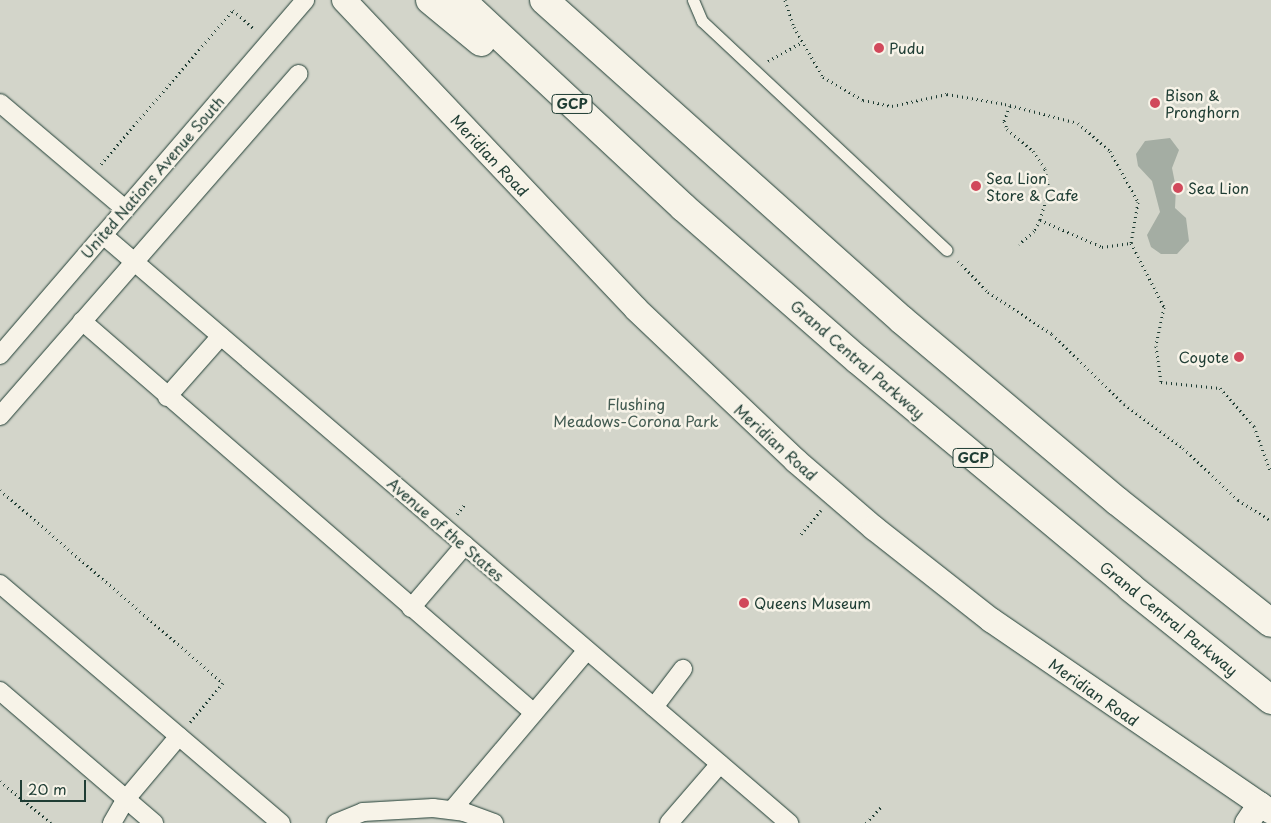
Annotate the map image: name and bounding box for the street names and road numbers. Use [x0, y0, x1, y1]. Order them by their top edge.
street label: United Nations Avenue South [76, 92, 228, 262]
road number: GCP [551, 92, 593, 116]
street label: Meridian Road [448, 111, 532, 199]
street label: Grand Central Parkway [786, 295, 930, 423]
street label: Meridian Road [731, 400, 821, 484]
road number: GCP [952, 446, 994, 469]
street label: Avenue of the States [384, 474, 508, 584]
street label: Grand Central Parkway [1096, 556, 1242, 680]
street label: Meridian Road [1046, 655, 1142, 729]

